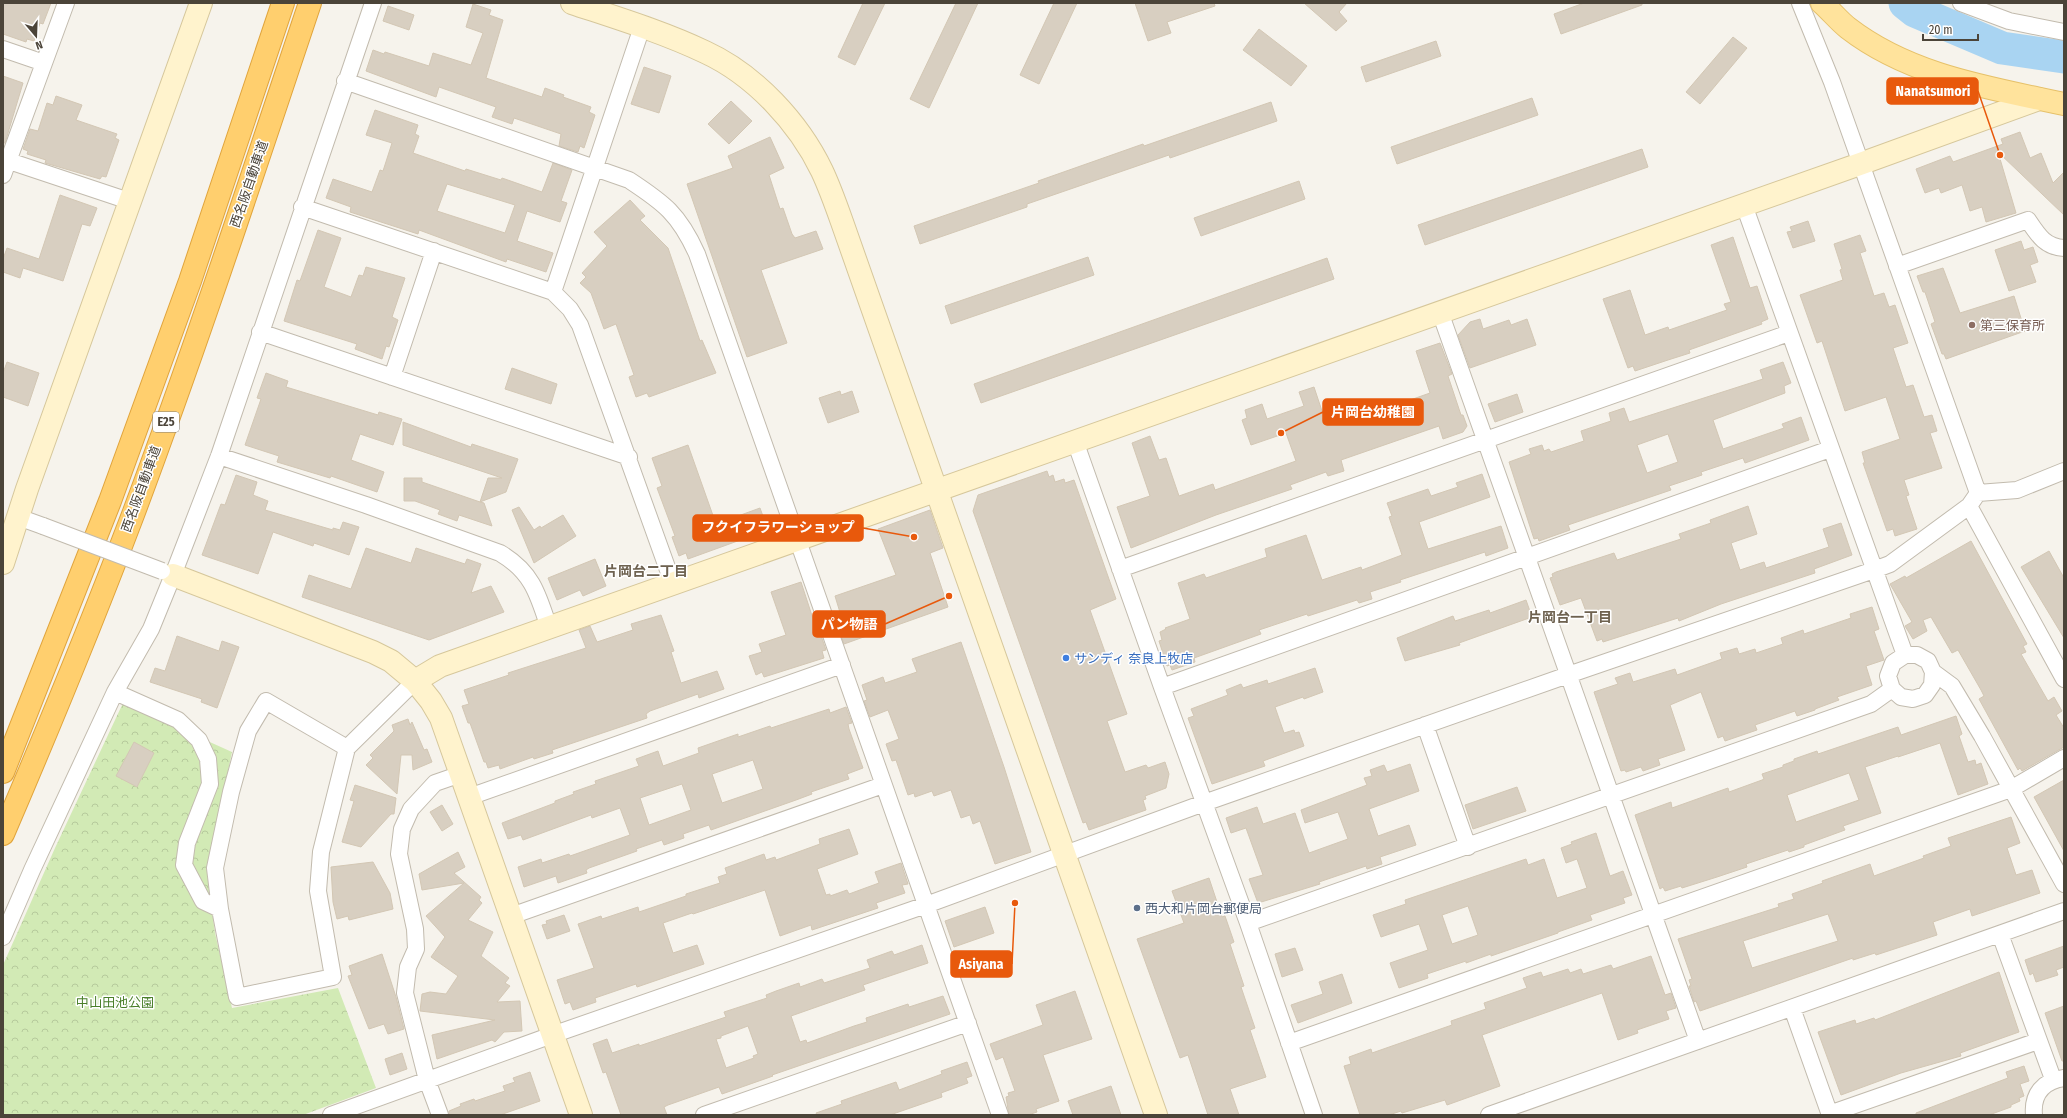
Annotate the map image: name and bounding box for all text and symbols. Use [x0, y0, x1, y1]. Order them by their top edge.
north arrow [16, 16, 56, 56]
scale bar [1923, 16, 1978, 42]
text: 20 m [1929, 23, 1953, 37]
text: N [34, 38, 44, 52]
callout: Nanatsumori [1887, 78, 1978, 104]
text: Nanatsumori [1896, 83, 1971, 100]
street label: 西名阪自動車道 [227, 139, 271, 229]
place label: 第三保育所 [1980, 318, 2045, 333]
marker: 第三保育所 [1967, 320, 1977, 330]
callout: 片岡台幼稚園 [1323, 399, 1423, 425]
text: 片岡台幼稚園 [1331, 404, 1415, 421]
road number: E25 [153, 412, 179, 432]
street label: 西名阪自動車道 [118, 444, 164, 534]
callout: フクイフラワーショップ [693, 515, 863, 541]
text: フクイフラワーショップ [701, 519, 855, 536]
district label: 片岡台二丁目 [604, 563, 688, 580]
district label: 片岡台一丁目 [1528, 609, 1612, 626]
callout: パン物語 [813, 611, 885, 637]
text: パン物語 [821, 616, 877, 633]
place label: サンディ 奈良上牧店 [1074, 651, 1193, 666]
marker: サンディ 奈良上牧店 [1061, 653, 1071, 663]
place label: 西大和片岡台郵便局 [1145, 901, 1262, 916]
marker: 西大和片岡台郵便局 [1132, 903, 1142, 913]
callout: Asiyana [951, 951, 1012, 977]
text: Asiyana [957, 956, 1004, 973]
park label: 中山田池公園 [76, 995, 154, 1010]

